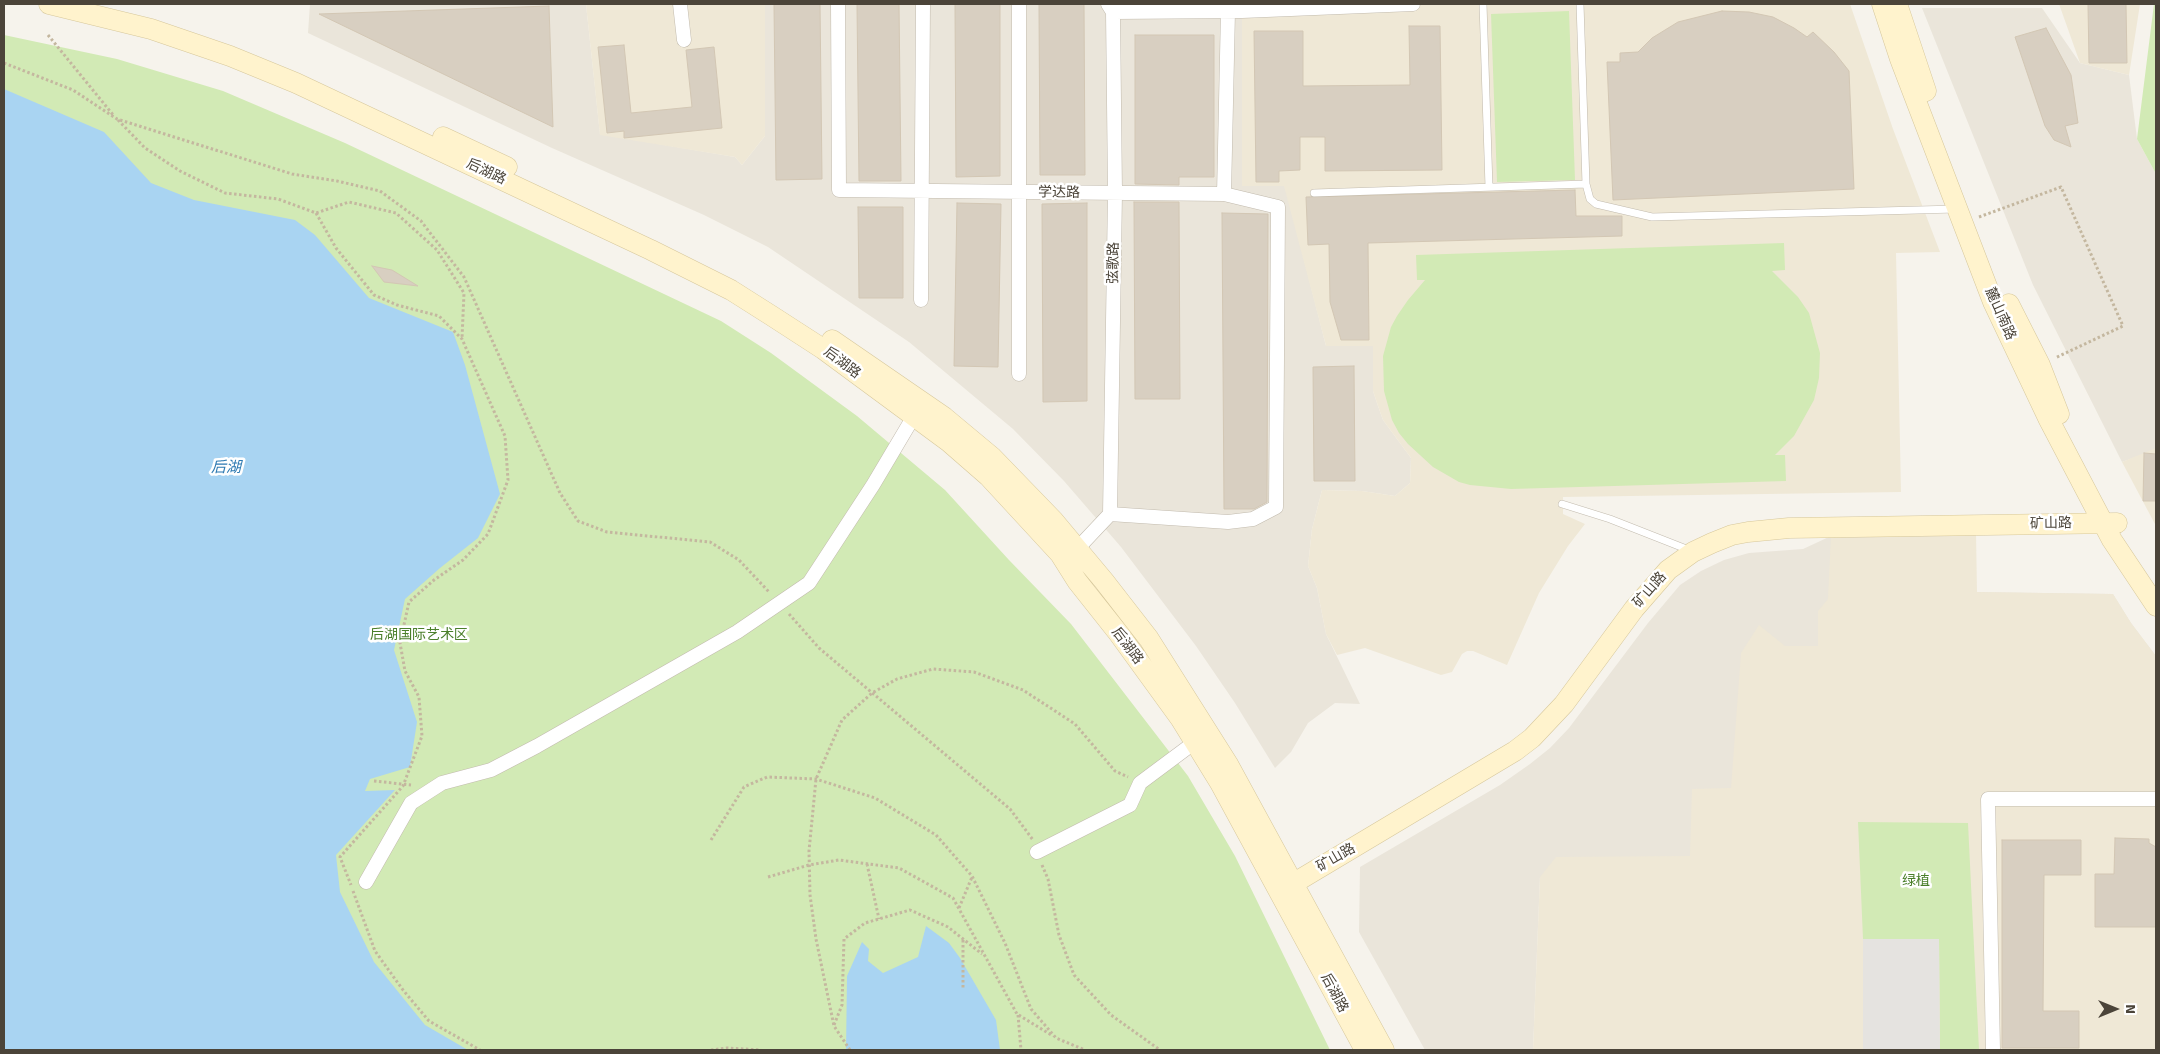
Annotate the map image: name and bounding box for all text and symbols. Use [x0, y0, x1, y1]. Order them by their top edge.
street label: 后湖路 [463, 156, 509, 188]
street label: 学达路 [1038, 184, 1080, 202]
street label: 弦歌路 [1105, 242, 1123, 284]
street label: 麓山南路 [1981, 285, 2019, 343]
street label: 后湖路 [820, 344, 864, 382]
water label: 后湖 [211, 459, 241, 477]
street label: 矿山路 [2030, 515, 2072, 533]
street label: 矿山路 [1630, 569, 1670, 611]
street label: 后湖路 [1108, 624, 1146, 668]
park label: 后湖国际艺术区 [370, 627, 468, 643]
street label: 矿山路 [1314, 840, 1358, 876]
park label: 绿植 [1902, 873, 1930, 889]
street label: 后湖路 [1317, 971, 1351, 1015]
north arrow [2090, 984, 2140, 1034]
text: N [2122, 1004, 2139, 1014]

